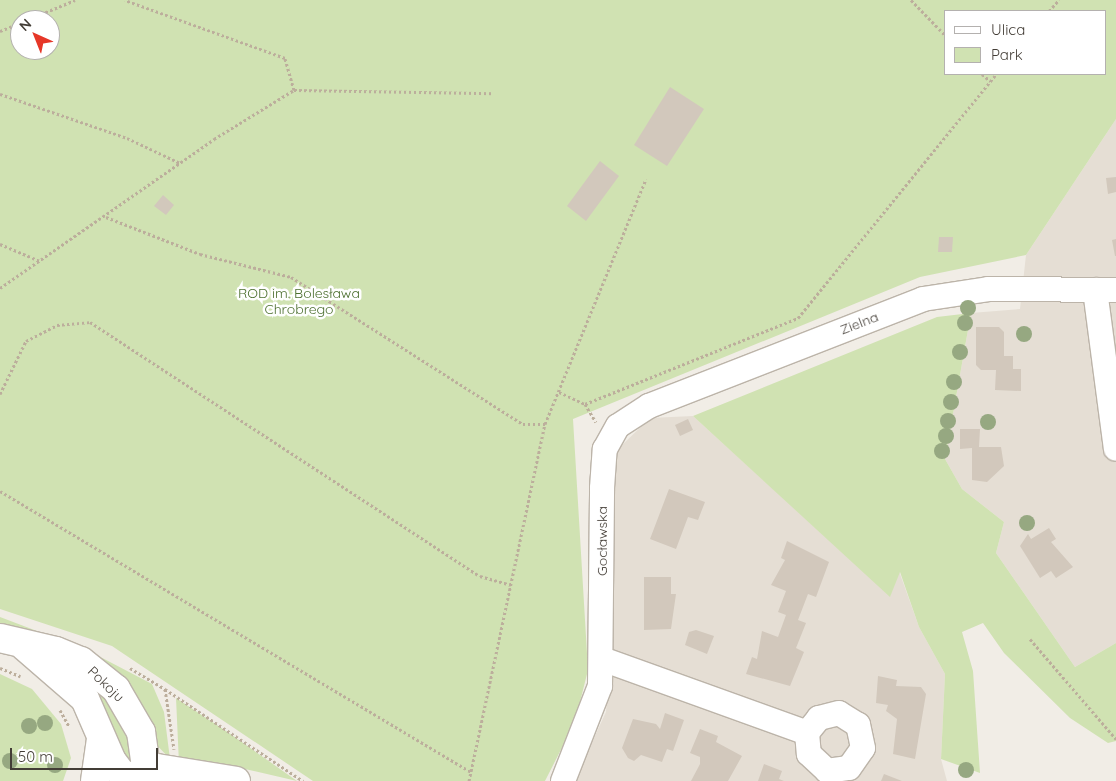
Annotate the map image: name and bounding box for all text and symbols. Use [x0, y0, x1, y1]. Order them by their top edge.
north arrow [10, 10, 60, 60]
legend [944, 10, 1106, 75]
text: N [15, 15, 35, 35]
text: Ulica [991, 20, 1025, 39]
text: Park [991, 45, 1023, 64]
park label: ROD im. Bolesława Chrobrego [238, 285, 360, 318]
street label: Zielna [837, 308, 881, 338]
street label: Gocławska [594, 506, 610, 576]
street label: Pokoju [84, 663, 128, 705]
scale bar [12, 738, 160, 770]
text: 50 m [18, 747, 53, 766]

